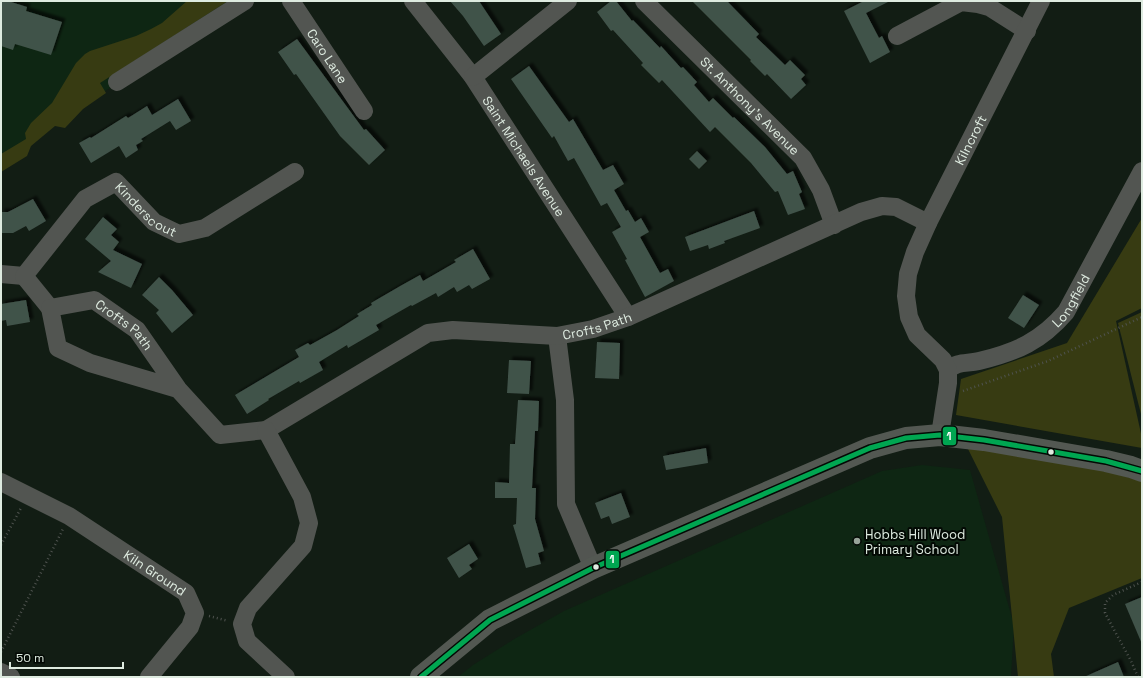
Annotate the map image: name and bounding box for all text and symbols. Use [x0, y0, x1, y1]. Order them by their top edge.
street label: Caro Lane [303, 26, 351, 87]
street label: St. Anthony's Avenue [696, 53, 803, 159]
street label: Saint Michaels Avenue [479, 93, 569, 220]
street label: Kilncroft [951, 112, 991, 168]
street label: Kinderscout [111, 179, 179, 241]
street label: Longfield [1048, 271, 1094, 331]
street label: Crofts Path [92, 296, 156, 354]
street label: Crofts Path [561, 308, 634, 344]
line badge: 1 [942, 426, 957, 446]
text: 1 [947, 429, 952, 443]
unlabelled marker [1046, 447, 1056, 457]
place label: Hobbs Hill Wood Primary School [865, 526, 965, 558]
marker: Hobbs Hill Wood Primary School [852, 536, 862, 546]
street label: Kiln Ground [120, 546, 189, 600]
line badge: 1 [605, 550, 620, 569]
text: 1 [610, 552, 615, 566]
unlabelled marker [591, 562, 601, 572]
scale bar [10, 644, 123, 670]
text: 50 m [16, 650, 44, 666]

